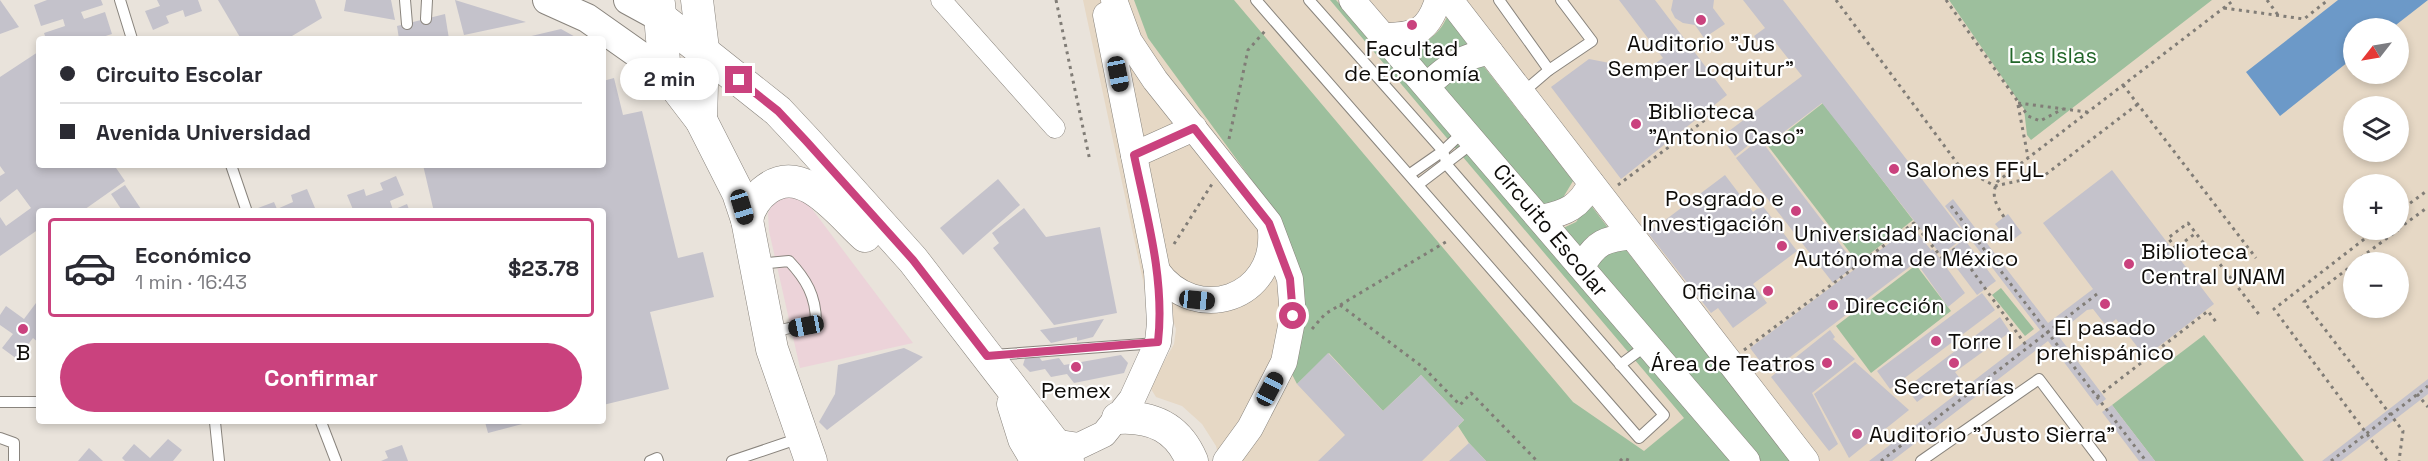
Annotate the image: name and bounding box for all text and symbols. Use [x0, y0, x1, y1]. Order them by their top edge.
marker: Auditorio "Jus Semper Loquitur" [1694, 13, 1708, 27]
marker: Facultad de Economía [1405, 18, 1419, 32]
north arrow [2343, 18, 2409, 84]
map controls [2343, 18, 2409, 318]
place label: Auditorio "Jus Semper Loquitur" [1608, 29, 1794, 82]
place label: Facultad de Economía [1344, 34, 1480, 87]
park label: Las Islas [2009, 41, 2097, 69]
car [1106, 55, 1130, 93]
callout: 2 min [619, 59, 718, 101]
text: Circuito Escolar [96, 60, 263, 88]
text: 2 min [644, 66, 695, 92]
route end [725, 66, 752, 93]
button: layers [2343, 96, 2409, 162]
place label: Biblioteca "Antonio Caso" [1648, 97, 1804, 150]
marker: Biblioteca "Antonio Caso" [1629, 117, 1643, 131]
text: Avenida Universidad [96, 118, 311, 146]
place label: Salones FFyL [1906, 155, 2044, 183]
street label: Circuito Escolar [1487, 158, 1615, 302]
marker: Salones FFyL [1887, 162, 1901, 176]
button: + [2343, 174, 2409, 240]
place label: Posgrado e Investigación [1642, 184, 1784, 237]
car [728, 187, 756, 227]
marker: Posgrado e Investigación [1789, 204, 1803, 218]
place label: Universidad Nacional Autónoma de México [1794, 219, 2018, 272]
place label: Biblioteca Central UNAM [2141, 237, 2285, 290]
marker: Universidad Nacional Autónoma de México [1775, 239, 1789, 253]
icon: car [63, 241, 117, 295]
text: Económico [135, 241, 252, 269]
button: − [2343, 252, 2409, 318]
text: $23.78 [508, 254, 579, 282]
marker: Biblioteca Central UNAM [2122, 257, 2136, 271]
text: 1 min · 16:43 [135, 269, 247, 295]
place label: Oficina [1682, 277, 1756, 305]
marker: Oficina [1761, 284, 1775, 298]
car [1178, 289, 1216, 311]
place label: Dirección [1845, 291, 1945, 319]
marker: El pasado prehispánico [2098, 297, 2112, 311]
marker: Dirección [1826, 298, 1840, 312]
route start [1279, 302, 1306, 329]
place label: El pasado prehispánico [2036, 313, 2174, 366]
car [787, 314, 825, 338]
marker: B [16, 322, 30, 336]
place label: Torre I [1948, 327, 2013, 355]
marker: Torre I [1929, 334, 1943, 348]
place label: B [16, 338, 30, 366]
button: Confirmar [60, 343, 582, 412]
place label: Área de Teatros [1651, 349, 1815, 377]
marker: Área de Teatros [1820, 356, 1834, 370]
marker: Secretarías [1947, 356, 1961, 370]
marker: Pemex [1069, 360, 1083, 374]
car [1254, 369, 1286, 409]
place label: Secretarías [1894, 372, 2014, 400]
place label: Pemex [1041, 376, 1111, 404]
place label: Auditorio "Justo Sierra" [1869, 420, 2115, 448]
marker: Auditorio "Justo Sierra" [1850, 427, 1864, 441]

